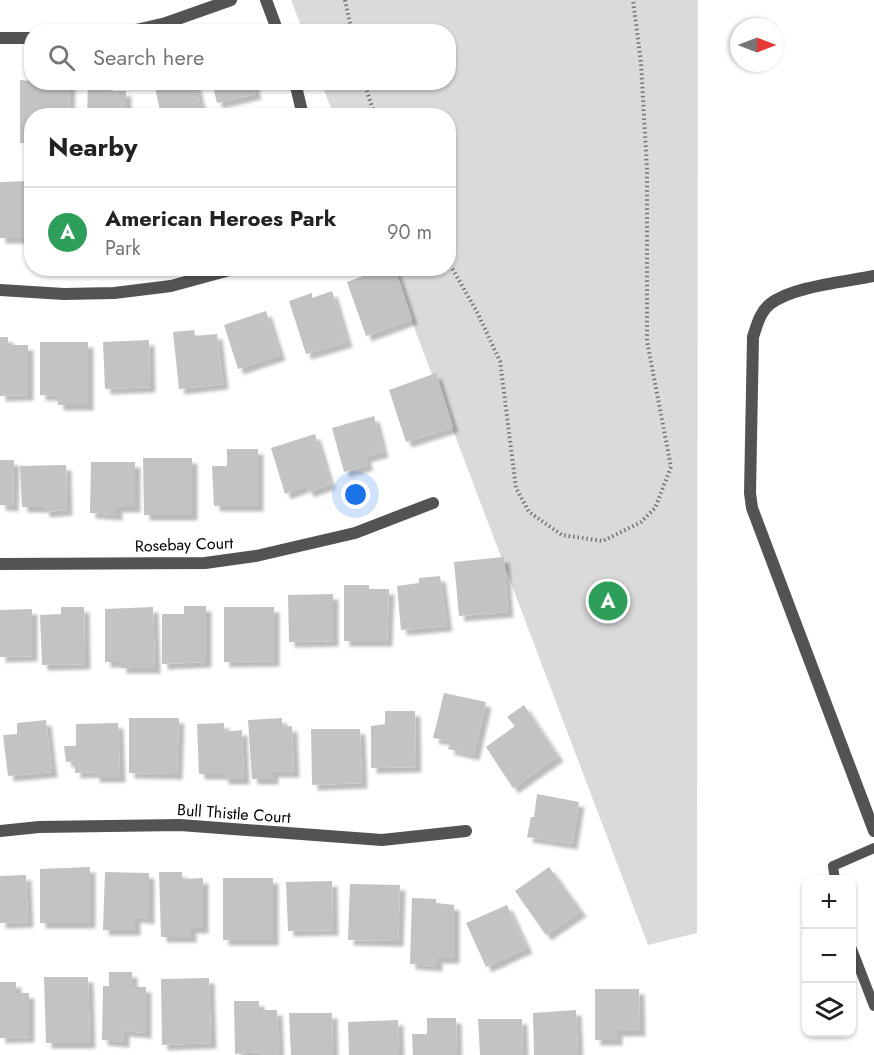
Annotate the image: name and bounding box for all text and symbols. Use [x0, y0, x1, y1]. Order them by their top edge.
north arrow [730, 18, 784, 72]
search box [24, 24, 456, 90]
icon: search [45, 41, 78, 74]
text: Search here [93, 41, 204, 73]
text: Nearby [48, 128, 137, 166]
text: American Heroes Park [105, 202, 336, 234]
text: A [60, 218, 75, 247]
text: 90 m [387, 218, 432, 247]
text: Park [105, 234, 141, 263]
your location [341, 480, 370, 509]
street label: Rosebay Court [134, 531, 234, 558]
pin: A [588, 578, 628, 624]
street label: Bull Thistle Court [176, 798, 292, 829]
map controls [802, 875, 856, 1037]
button: + [802, 875, 856, 929]
button: − [802, 929, 856, 983]
button: layers [802, 983, 856, 1037]

